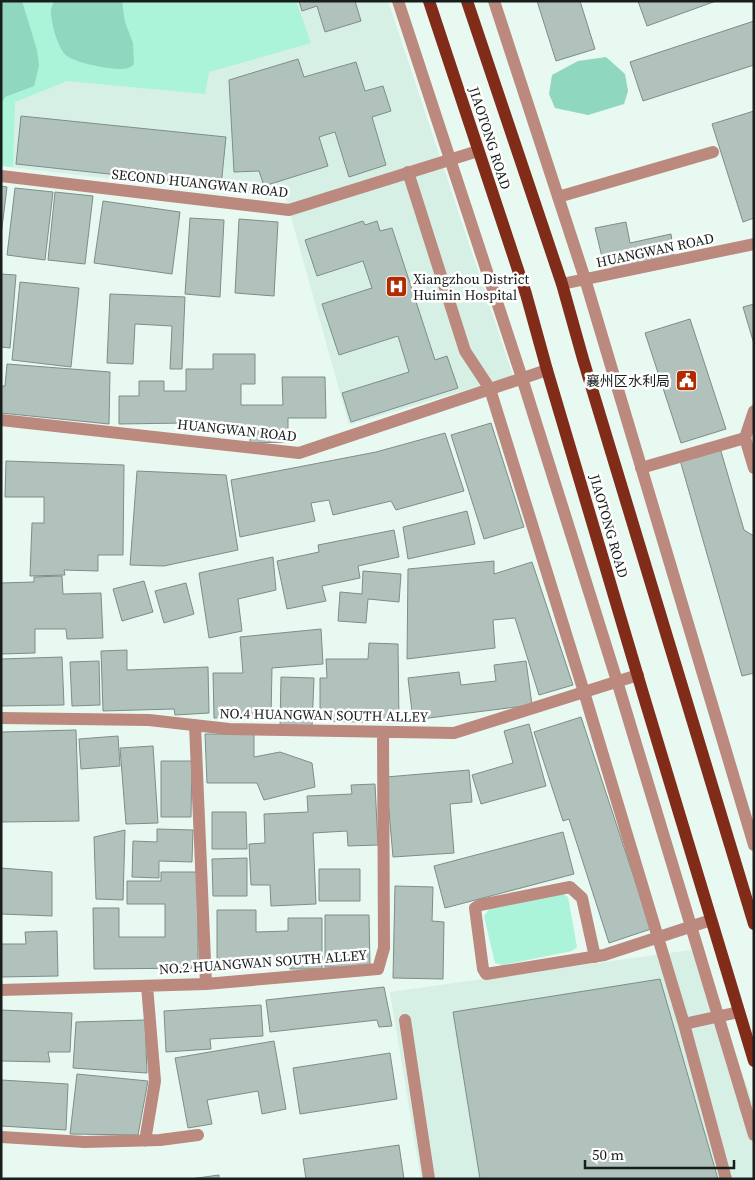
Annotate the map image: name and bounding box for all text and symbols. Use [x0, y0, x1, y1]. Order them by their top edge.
street label: JIAOTONG ROAD [464, 83, 516, 192]
street label: SECOND HUANGWAN ROAD [111, 164, 289, 202]
street label: HUANGWAN ROAD [594, 228, 716, 272]
place label: Xiangzhou District Huimin Hospital [413, 269, 529, 305]
hospital icon: Xiangzhou District Huimin Hospital [385, 275, 409, 299]
public building icon: 襄州区水利局 [674, 369, 698, 393]
place label: 襄州区水利局 [586, 371, 670, 391]
street label: HUANGWAN ROAD [176, 414, 298, 446]
street label: JIAOTONG ROAD [584, 471, 633, 580]
street label: NO.4 HUANGWAN SOUTH ALLEY [220, 703, 429, 727]
street label: NO.2 HUANGWAN SOUTH ALLEY [158, 945, 368, 979]
scale bar [585, 1138, 734, 1170]
text: 50 m [592, 1144, 624, 1165]

